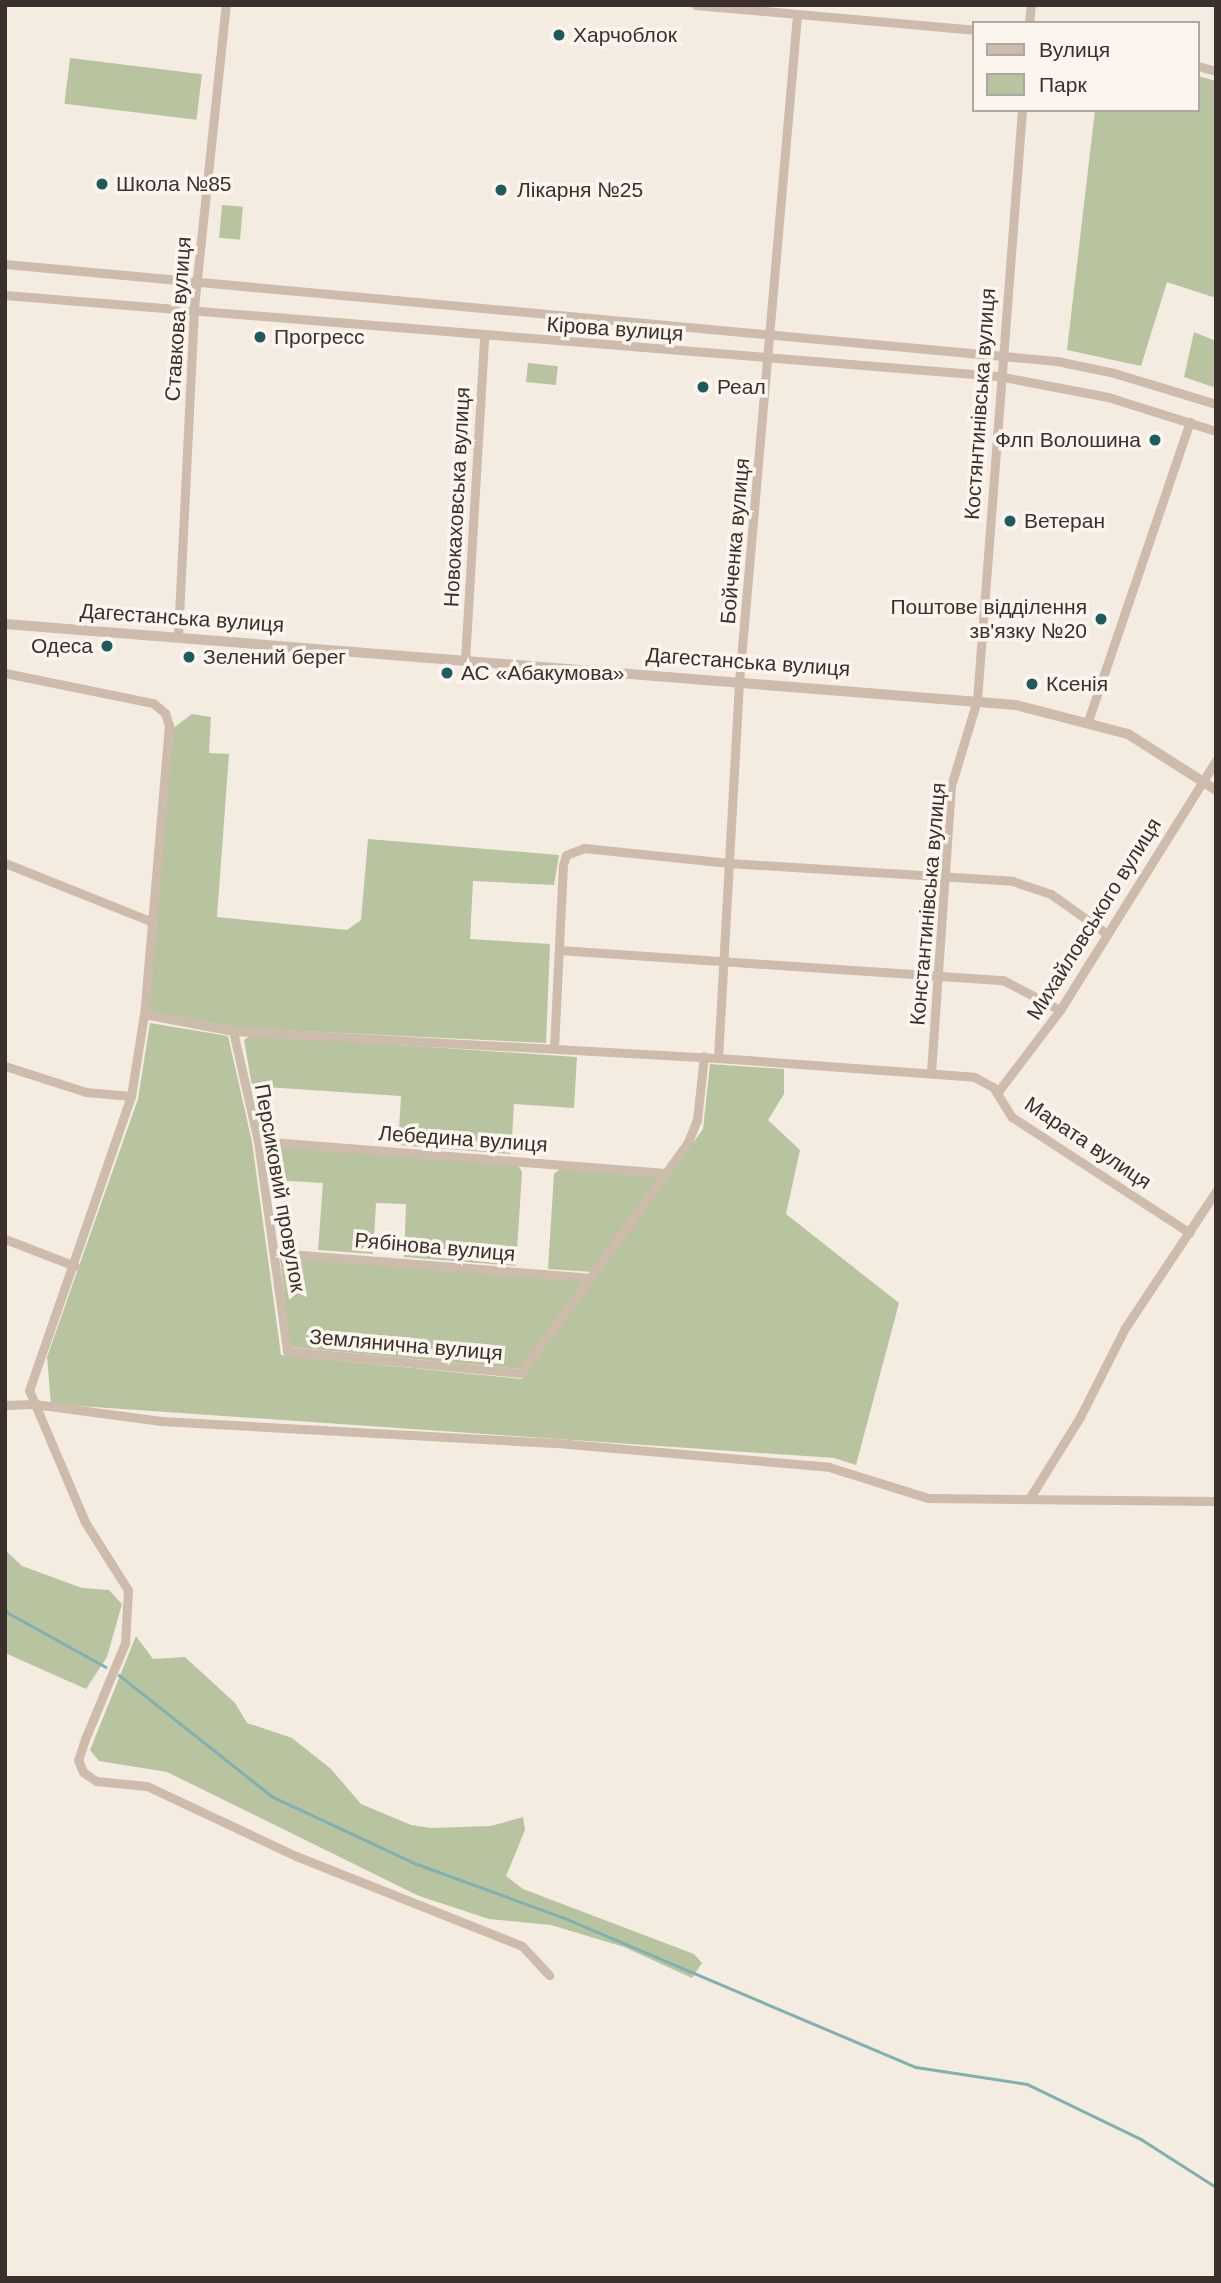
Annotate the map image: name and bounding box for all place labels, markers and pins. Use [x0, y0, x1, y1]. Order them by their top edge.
place label: Харчоблок [573, 22, 677, 48]
marker: Харчоблок [551, 27, 567, 43]
place label: Школа №85 [116, 171, 232, 197]
marker: Школа №85 [94, 176, 110, 192]
place label: Лікарня №25 [517, 177, 643, 203]
marker: Лікарня №25 [491, 180, 511, 200]
place label: Прогресс [274, 324, 364, 350]
marker: Прогресс [252, 329, 268, 345]
place label: Реал [717, 374, 766, 400]
marker: Реал [695, 379, 711, 395]
place label: Флп Волошина [995, 427, 1141, 453]
marker: Флп Волошина [1147, 432, 1163, 448]
place label: Ветеран [1024, 508, 1105, 534]
marker: Ветеран [1002, 513, 1018, 529]
place label: Поштове відділення зв'язку №20 [890, 594, 1087, 644]
marker: Поштове відділення зв'язку №20 [1093, 611, 1109, 627]
place label: Одеса [31, 633, 93, 659]
marker: Одеса [99, 638, 115, 654]
place label: Зелений берег [203, 644, 346, 670]
marker: Зелений берег [181, 649, 197, 665]
place label: АС «Абакумова» [461, 660, 625, 686]
marker: АС «Абакумова» [439, 665, 455, 681]
place label: Ксенія [1046, 671, 1108, 697]
marker: Ксенія [1024, 676, 1040, 692]

